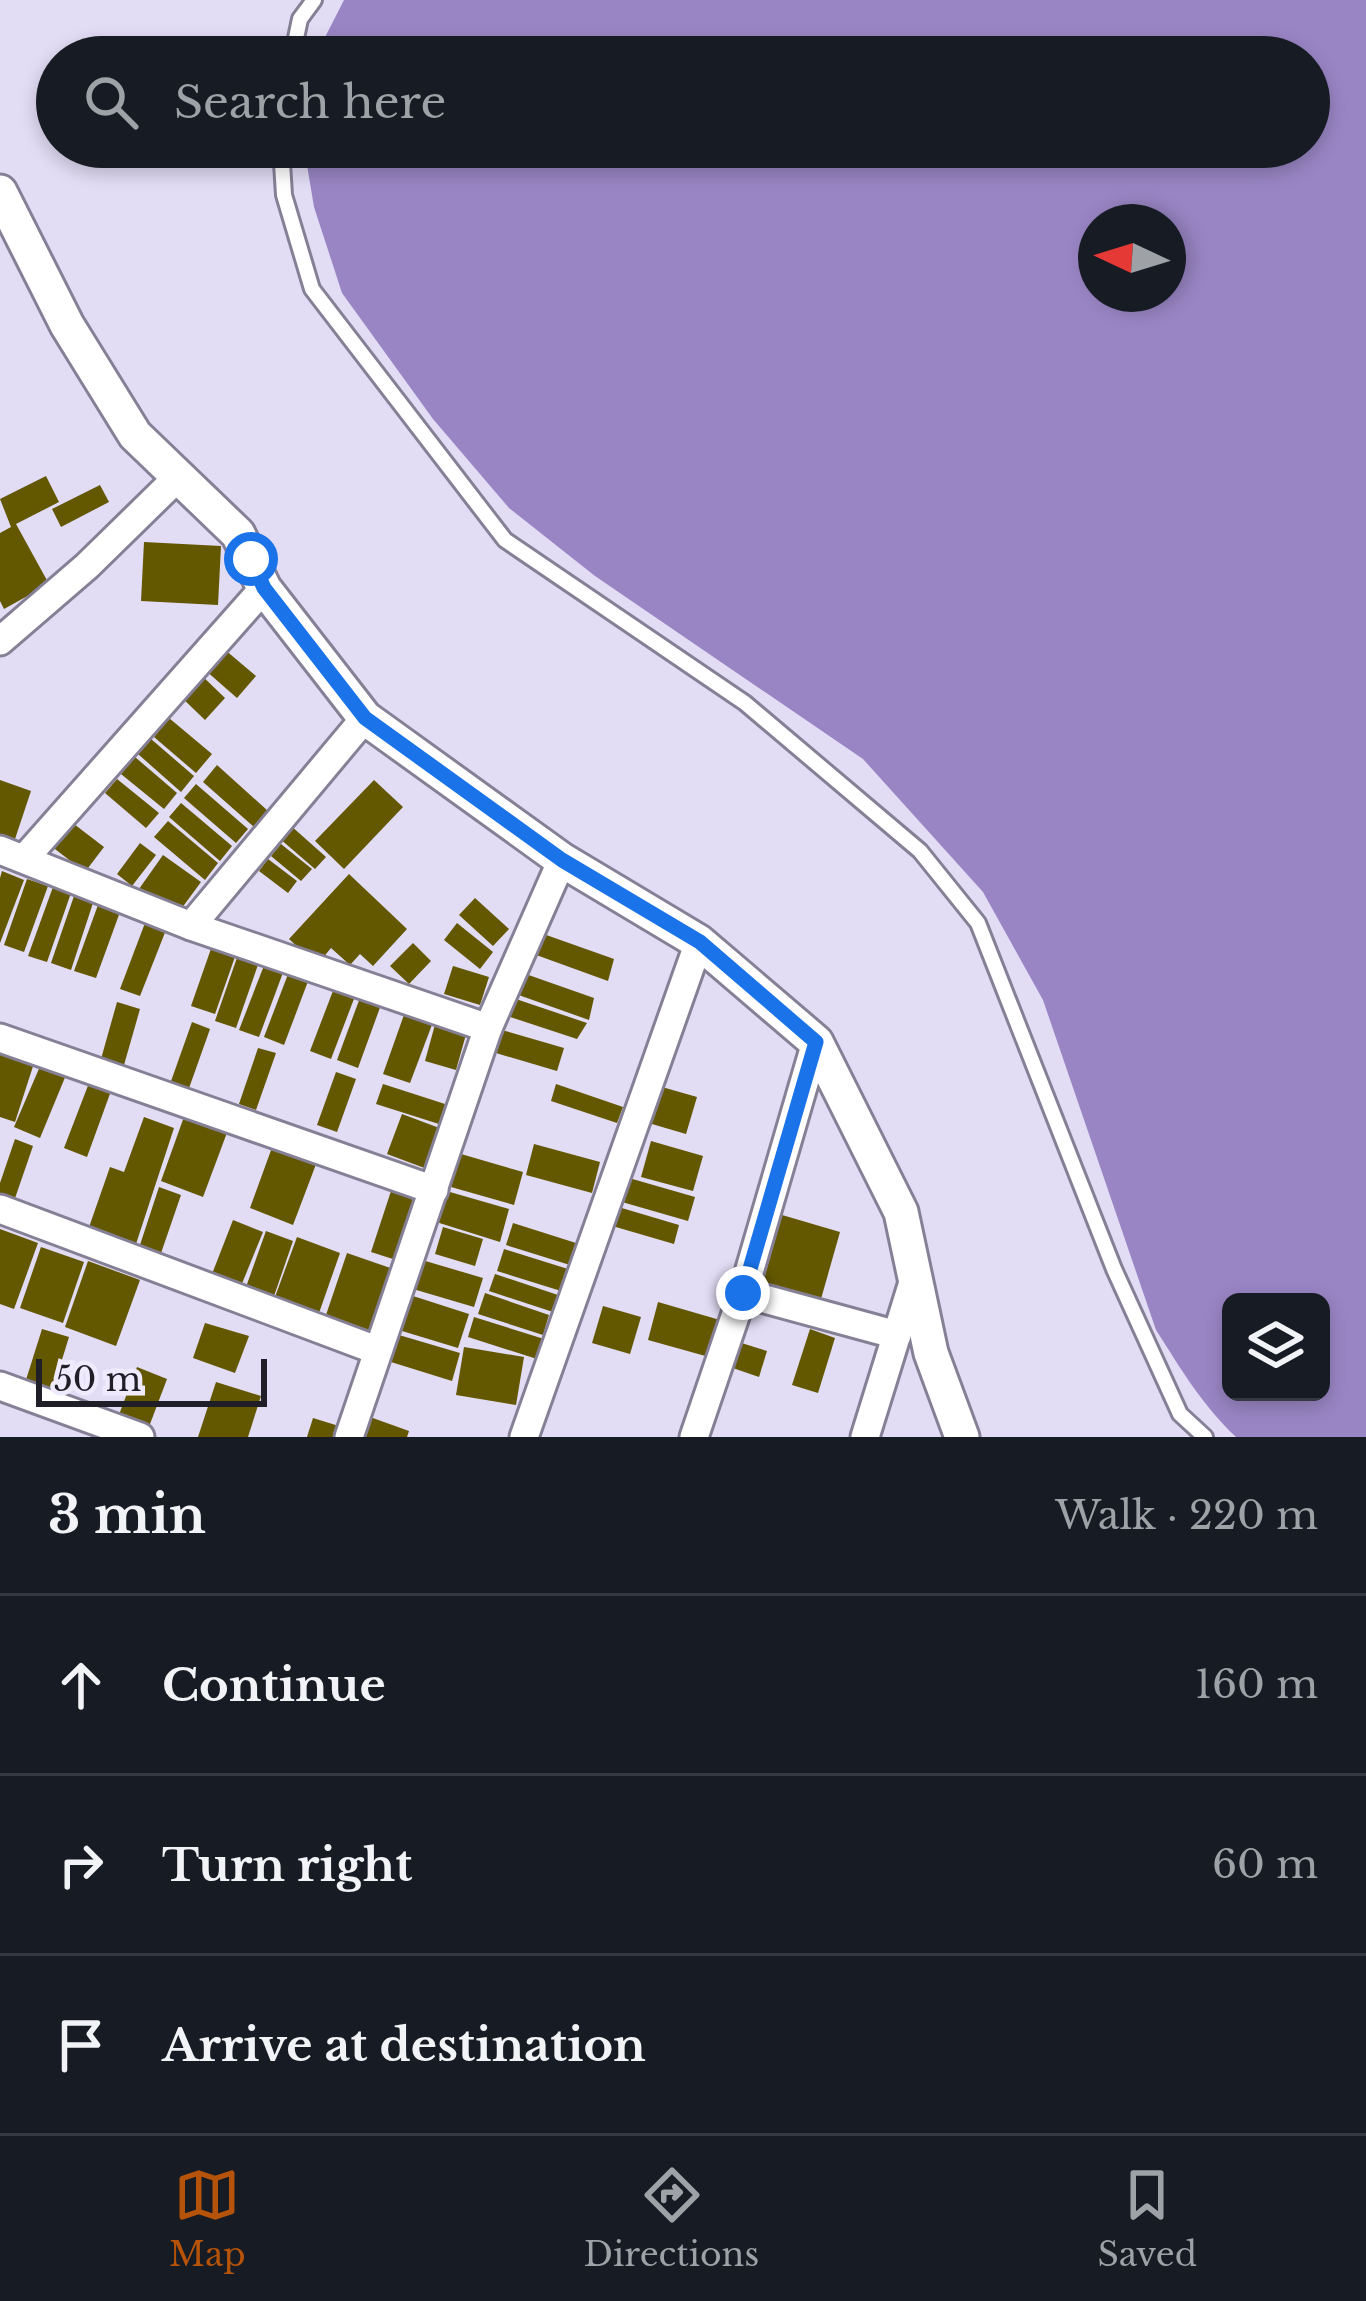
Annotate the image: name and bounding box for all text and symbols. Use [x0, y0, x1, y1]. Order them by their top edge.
search box [36, 36, 1330, 168]
icon: search [78, 69, 144, 135]
text: Search here [174, 74, 446, 130]
north arrow [1078, 204, 1186, 312]
route start [224, 532, 278, 586]
route end [716, 1266, 770, 1320]
map controls [1222, 1293, 1330, 1401]
button: layers [1222, 1293, 1330, 1401]
scale bar [36, 1353, 267, 1406]
text: 50 m [54, 1359, 141, 1400]
text: 3 min [48, 1484, 206, 1547]
text: Walk · 220 m [1055, 1491, 1318, 1540]
icon: ahead [48, 1652, 114, 1718]
text: Continue [162, 1657, 386, 1713]
text: 160 m [1195, 1660, 1318, 1709]
icon: right [48, 1832, 114, 1898]
text: Turn right [162, 1837, 412, 1893]
text: 60 m [1212, 1840, 1318, 1889]
icon: arrive [48, 2012, 114, 2078]
text: Arrive at destination [162, 2017, 646, 2073]
tab: Map [169, 2162, 246, 2275]
tab: Directions [584, 2162, 759, 2275]
tab: Saved [1097, 2162, 1197, 2275]

